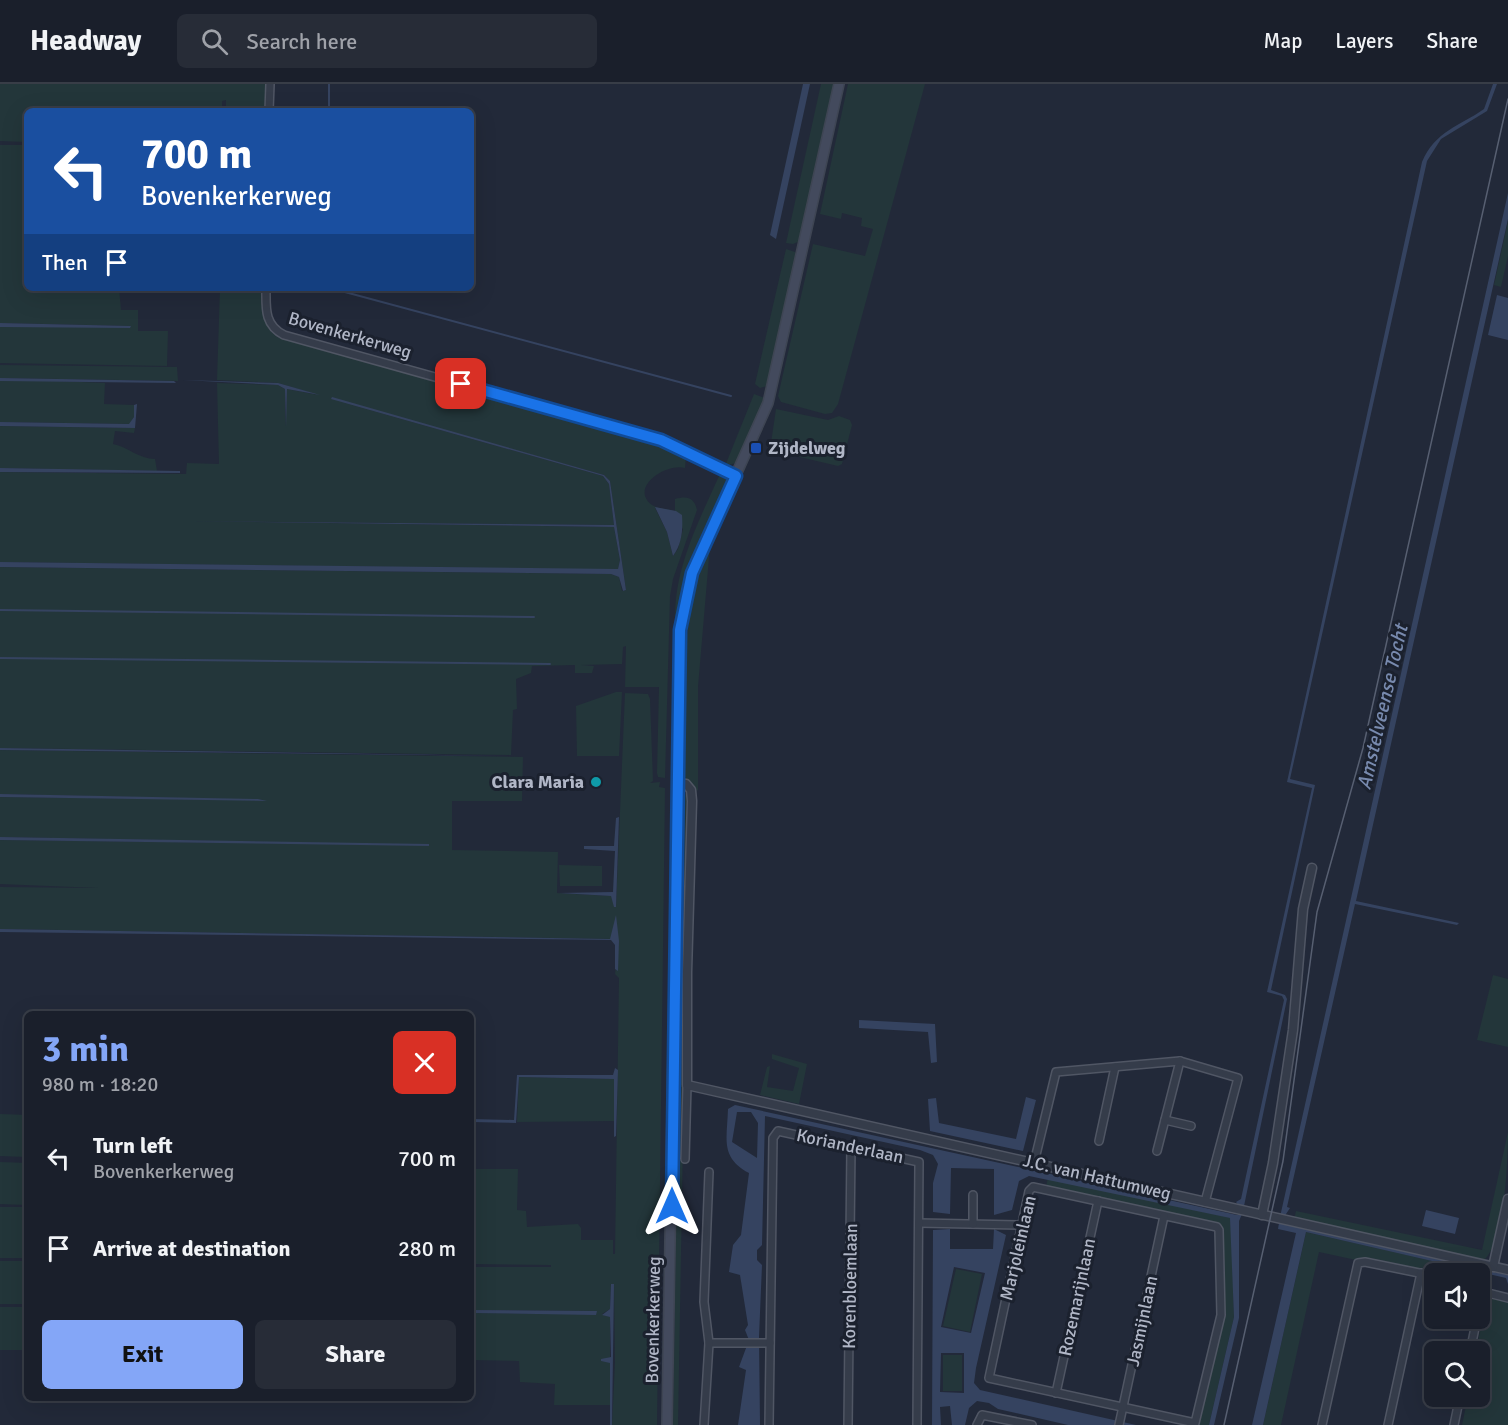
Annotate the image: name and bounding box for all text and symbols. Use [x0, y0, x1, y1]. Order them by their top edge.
search box [177, 14, 597, 68]
text: Headway [30, 24, 141, 58]
icon: search [198, 25, 231, 58]
text: Search here [246, 28, 357, 55]
text: Map [1264, 28, 1302, 54]
text: Layers [1335, 28, 1393, 54]
text: Share [1426, 28, 1478, 54]
text: 700 m [141, 129, 252, 180]
icon: left [42, 132, 120, 210]
text: Bovenkerkerweg [141, 180, 332, 213]
icon: arrive [100, 246, 133, 279]
text: Then [42, 249, 88, 276]
street label: Bovenkerkerweg [286, 307, 414, 363]
pin [435, 358, 486, 409]
icon: arrive [444, 367, 477, 400]
place label: Zijdelweg [768, 437, 846, 459]
marker: Zijdelweg [749, 441, 763, 455]
water label: Amstelveense Tocht [1351, 620, 1414, 792]
place label: Clara Maria [492, 771, 584, 793]
marker: Clara Maria [589, 775, 603, 789]
text: 3 min [42, 1027, 129, 1072]
button: close [393, 1031, 456, 1094]
text: 980 m · 18:20 [42, 1072, 158, 1097]
street label: Korianderlaan [794, 1124, 906, 1168]
text: Turn left [93, 1132, 173, 1159]
icon: left [42, 1142, 75, 1175]
text: 700 m [398, 1145, 456, 1172]
street label: J.C. van Hattumweg [1021, 1149, 1173, 1205]
text: Bovenkerkerweg [93, 1159, 234, 1184]
position arrow [640, 1174, 704, 1238]
street label: Marjoleinlaan [995, 1193, 1041, 1303]
street label: Korenbloemlaan [838, 1223, 862, 1349]
icon: arrive [42, 1232, 75, 1265]
text: Arrive at destination [93, 1235, 290, 1262]
text: 280 m [398, 1235, 456, 1262]
street label: Rozemarijnlaan [1054, 1236, 1100, 1358]
street label: Bovenkerkerweg [641, 1256, 665, 1384]
map controls [1424, 1263, 1490, 1407]
button: sound [1424, 1263, 1490, 1329]
street label: Jasmijnlaan [1122, 1274, 1162, 1368]
button: Exit [42, 1320, 243, 1389]
button: Share [255, 1320, 456, 1389]
button: search [1424, 1341, 1490, 1407]

